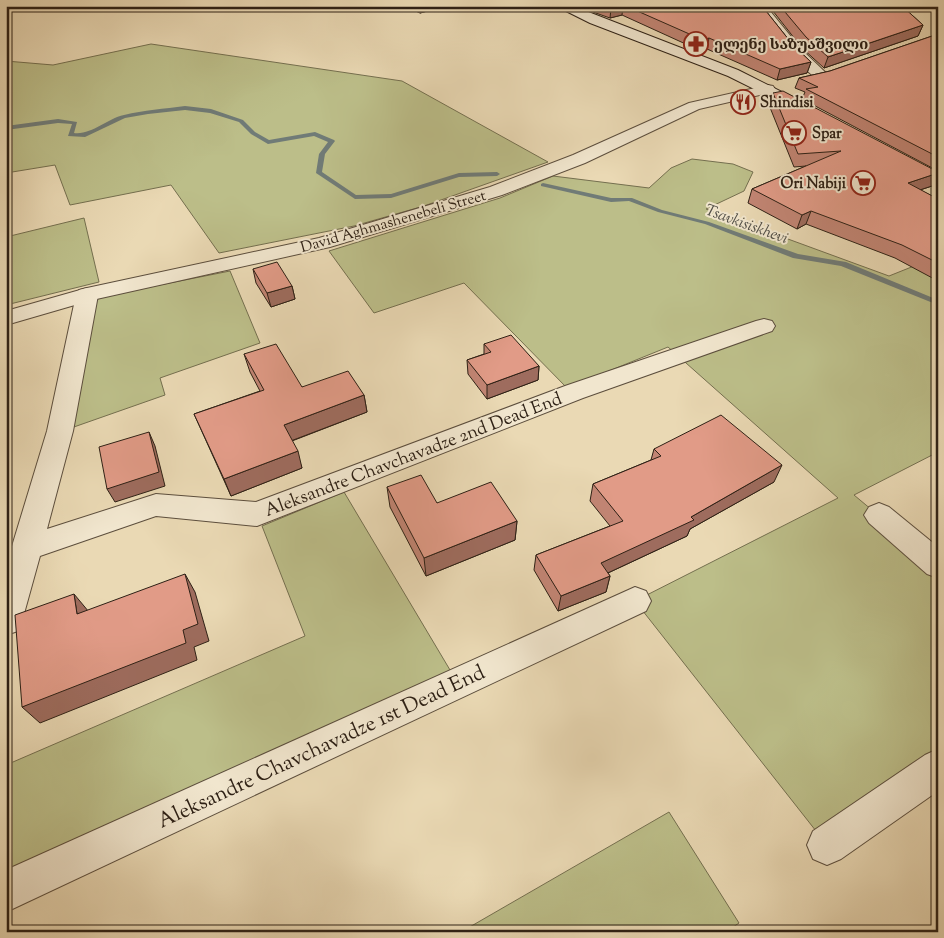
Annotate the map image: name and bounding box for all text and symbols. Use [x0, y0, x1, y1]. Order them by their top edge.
pharmacy icon: ელენე საზუაშვილი [683, 31, 709, 57]
place label: ელენე საზუაშვილი [714, 35, 868, 56]
restaurant icon: Shindisi [730, 89, 756, 115]
place label: Shindisi [760, 93, 814, 114]
supermarket icon: Spar [781, 120, 807, 146]
place label: Spar [812, 124, 842, 145]
supermarket icon: Ori Nabiji [850, 170, 876, 196]
place label: Ori Nabiji [781, 174, 847, 195]
street label: David Aghmashenebeli Street [298, 186, 489, 259]
water label: Tsavkisiskhevi [701, 200, 791, 251]
street label: Aleksandre Chavchavadze 2nd Dead End [261, 387, 566, 525]
street label: Aleksandre Chavchavadze 1st Dead End [153, 658, 491, 837]

